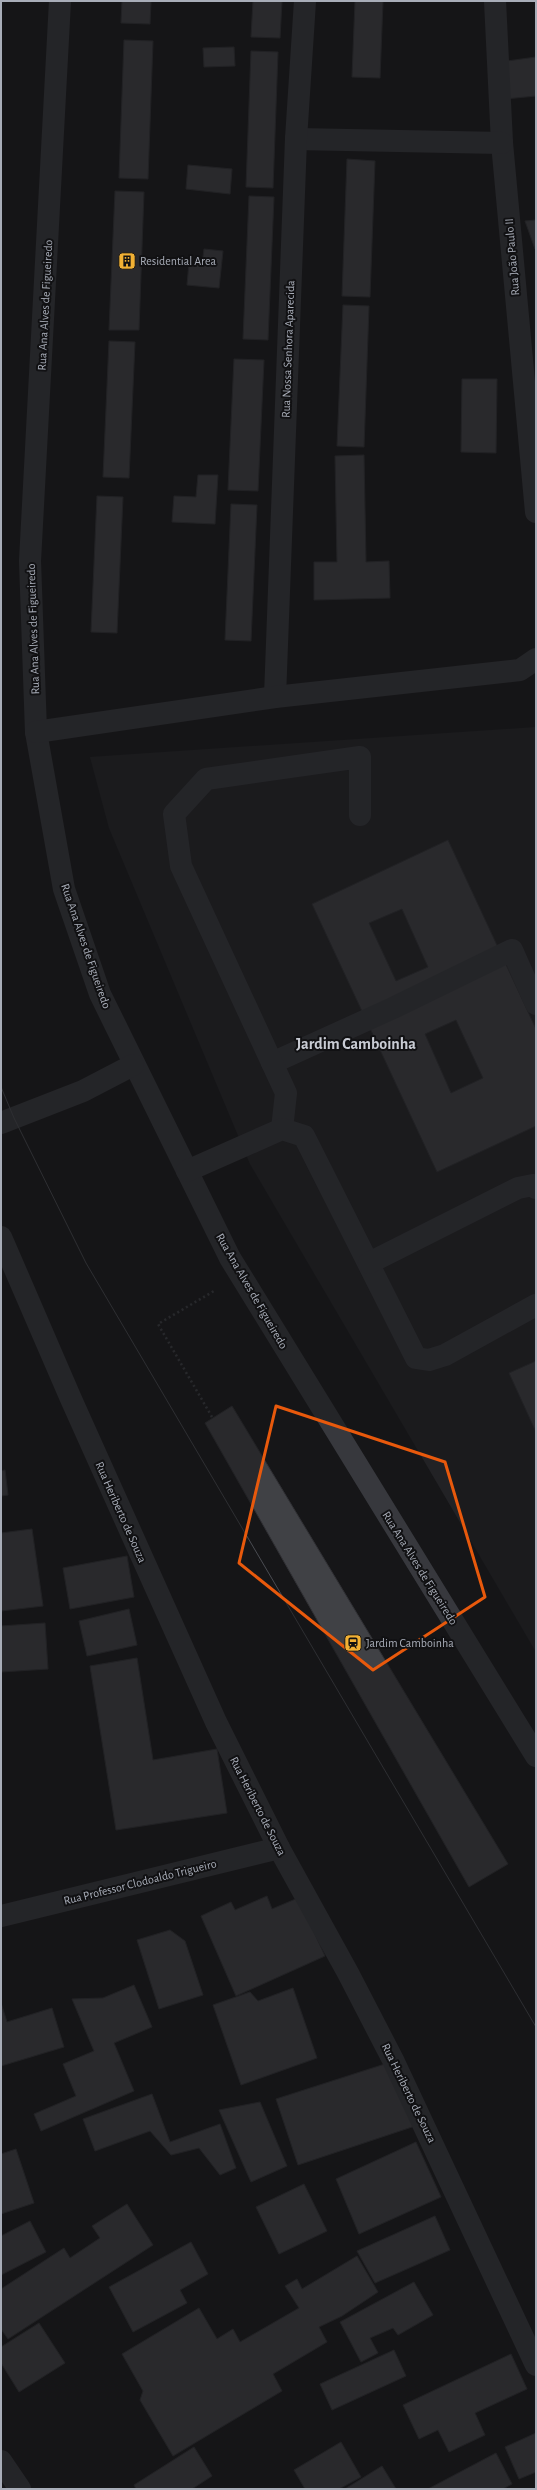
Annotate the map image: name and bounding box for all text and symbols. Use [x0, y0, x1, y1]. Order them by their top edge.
street label: Rua João Paulo II [503, 218, 521, 296]
street label: Rua Ana Alves de Figueiredo [36, 239, 54, 371]
building icon: Residential Area [117, 251, 137, 271]
place label: Residential Area [140, 255, 216, 267]
street label: Rua Nossa Senhora Aparecida [280, 280, 296, 418]
street label: Rua Ana Alves de Figueiredo [25, 563, 41, 695]
street label: Rua Ana Alves de Figueiredo [59, 882, 113, 1010]
district label: Jardim Camboinha [296, 1036, 416, 1052]
street label: Rua Ana Alves de Figueiredo [214, 1231, 290, 1351]
street label: Rua Heriberto de Souza [93, 1460, 149, 1565]
street label: Rua Ana Alves de Figueiredo [380, 1509, 460, 1627]
station icon: Jardim Camboinha [343, 1633, 363, 1653]
place label: Jardim Camboinha [366, 1637, 454, 1649]
street label: Rua Heriberto de Souza [228, 1755, 288, 1858]
street label: Rua Professor Clodoaldo Trigueiro [62, 1857, 218, 1907]
street label: Rua Heriberto de Souza [380, 2041, 439, 2145]

